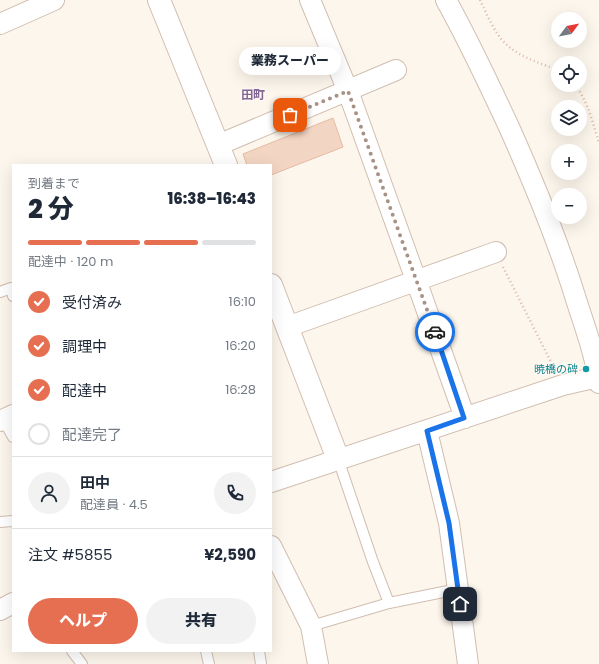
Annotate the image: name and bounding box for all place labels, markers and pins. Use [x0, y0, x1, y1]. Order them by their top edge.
callout: 業務スーパー [239, 47, 341, 75]
pin [273, 98, 307, 132]
place label: 暁橋の碑 [534, 361, 578, 377]
marker: 暁橋の碑 [581, 364, 591, 374]
pin [443, 587, 477, 621]

